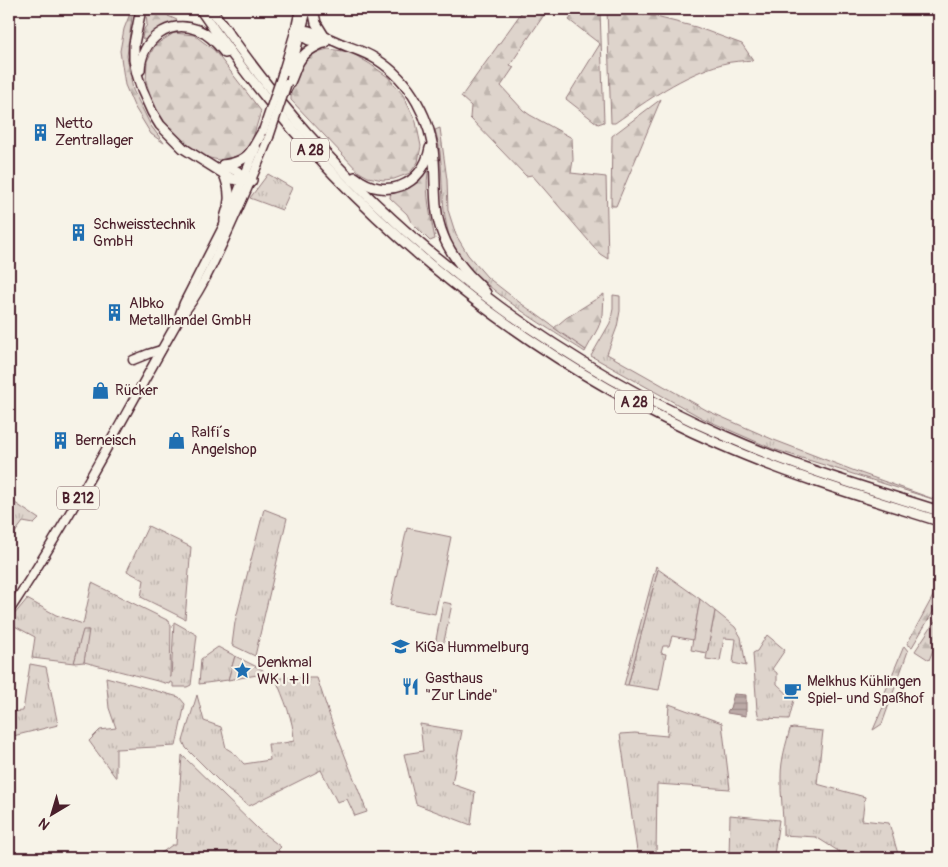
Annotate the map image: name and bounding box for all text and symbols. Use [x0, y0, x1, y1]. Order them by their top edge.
place label: Netto Zentrallager [55, 114, 134, 150]
building icon: Netto Zentrallager [31, 122, 51, 142]
road number: A 28 [291, 138, 329, 162]
place label: Schweisstechnik GmbH [93, 215, 196, 251]
building icon: Schweisstechnik GmbH [69, 223, 89, 243]
place label: Albko Metallhandel GmbH [129, 294, 251, 330]
building icon: Albko Metallhandel GmbH [105, 302, 125, 322]
shop icon: Rücker [91, 380, 111, 400]
place label: Rücker [115, 381, 159, 400]
road number: A 28 [615, 391, 653, 414]
place label: Ralfi´s Angelshop [191, 423, 257, 459]
building icon: Berneisch [51, 430, 71, 450]
place label: Berneisch [75, 431, 136, 450]
shop icon: Ralfi´s Angelshop [167, 431, 187, 451]
road number: B 212 [57, 486, 99, 509]
school or university icon: KiGa Hummelburg [391, 637, 411, 657]
place label: KiGa Hummelburg [415, 638, 529, 657]
place label: Denkmal WK I + II [257, 653, 312, 689]
place icon: Denkmal WK I + II [233, 661, 253, 681]
place label: Gasthaus "Zur Linde" [425, 669, 498, 705]
place label: Melkhus Kühlingen Spiel- und Spaßhof [807, 672, 925, 708]
restaurant icon: Gasthaus "Zur Linde" [401, 677, 421, 697]
cafe icon: Melkhus Kühlingen Spiel- und Spaßhof [783, 680, 803, 700]
north arrow [28, 790, 78, 840]
text: N [35, 814, 53, 833]

